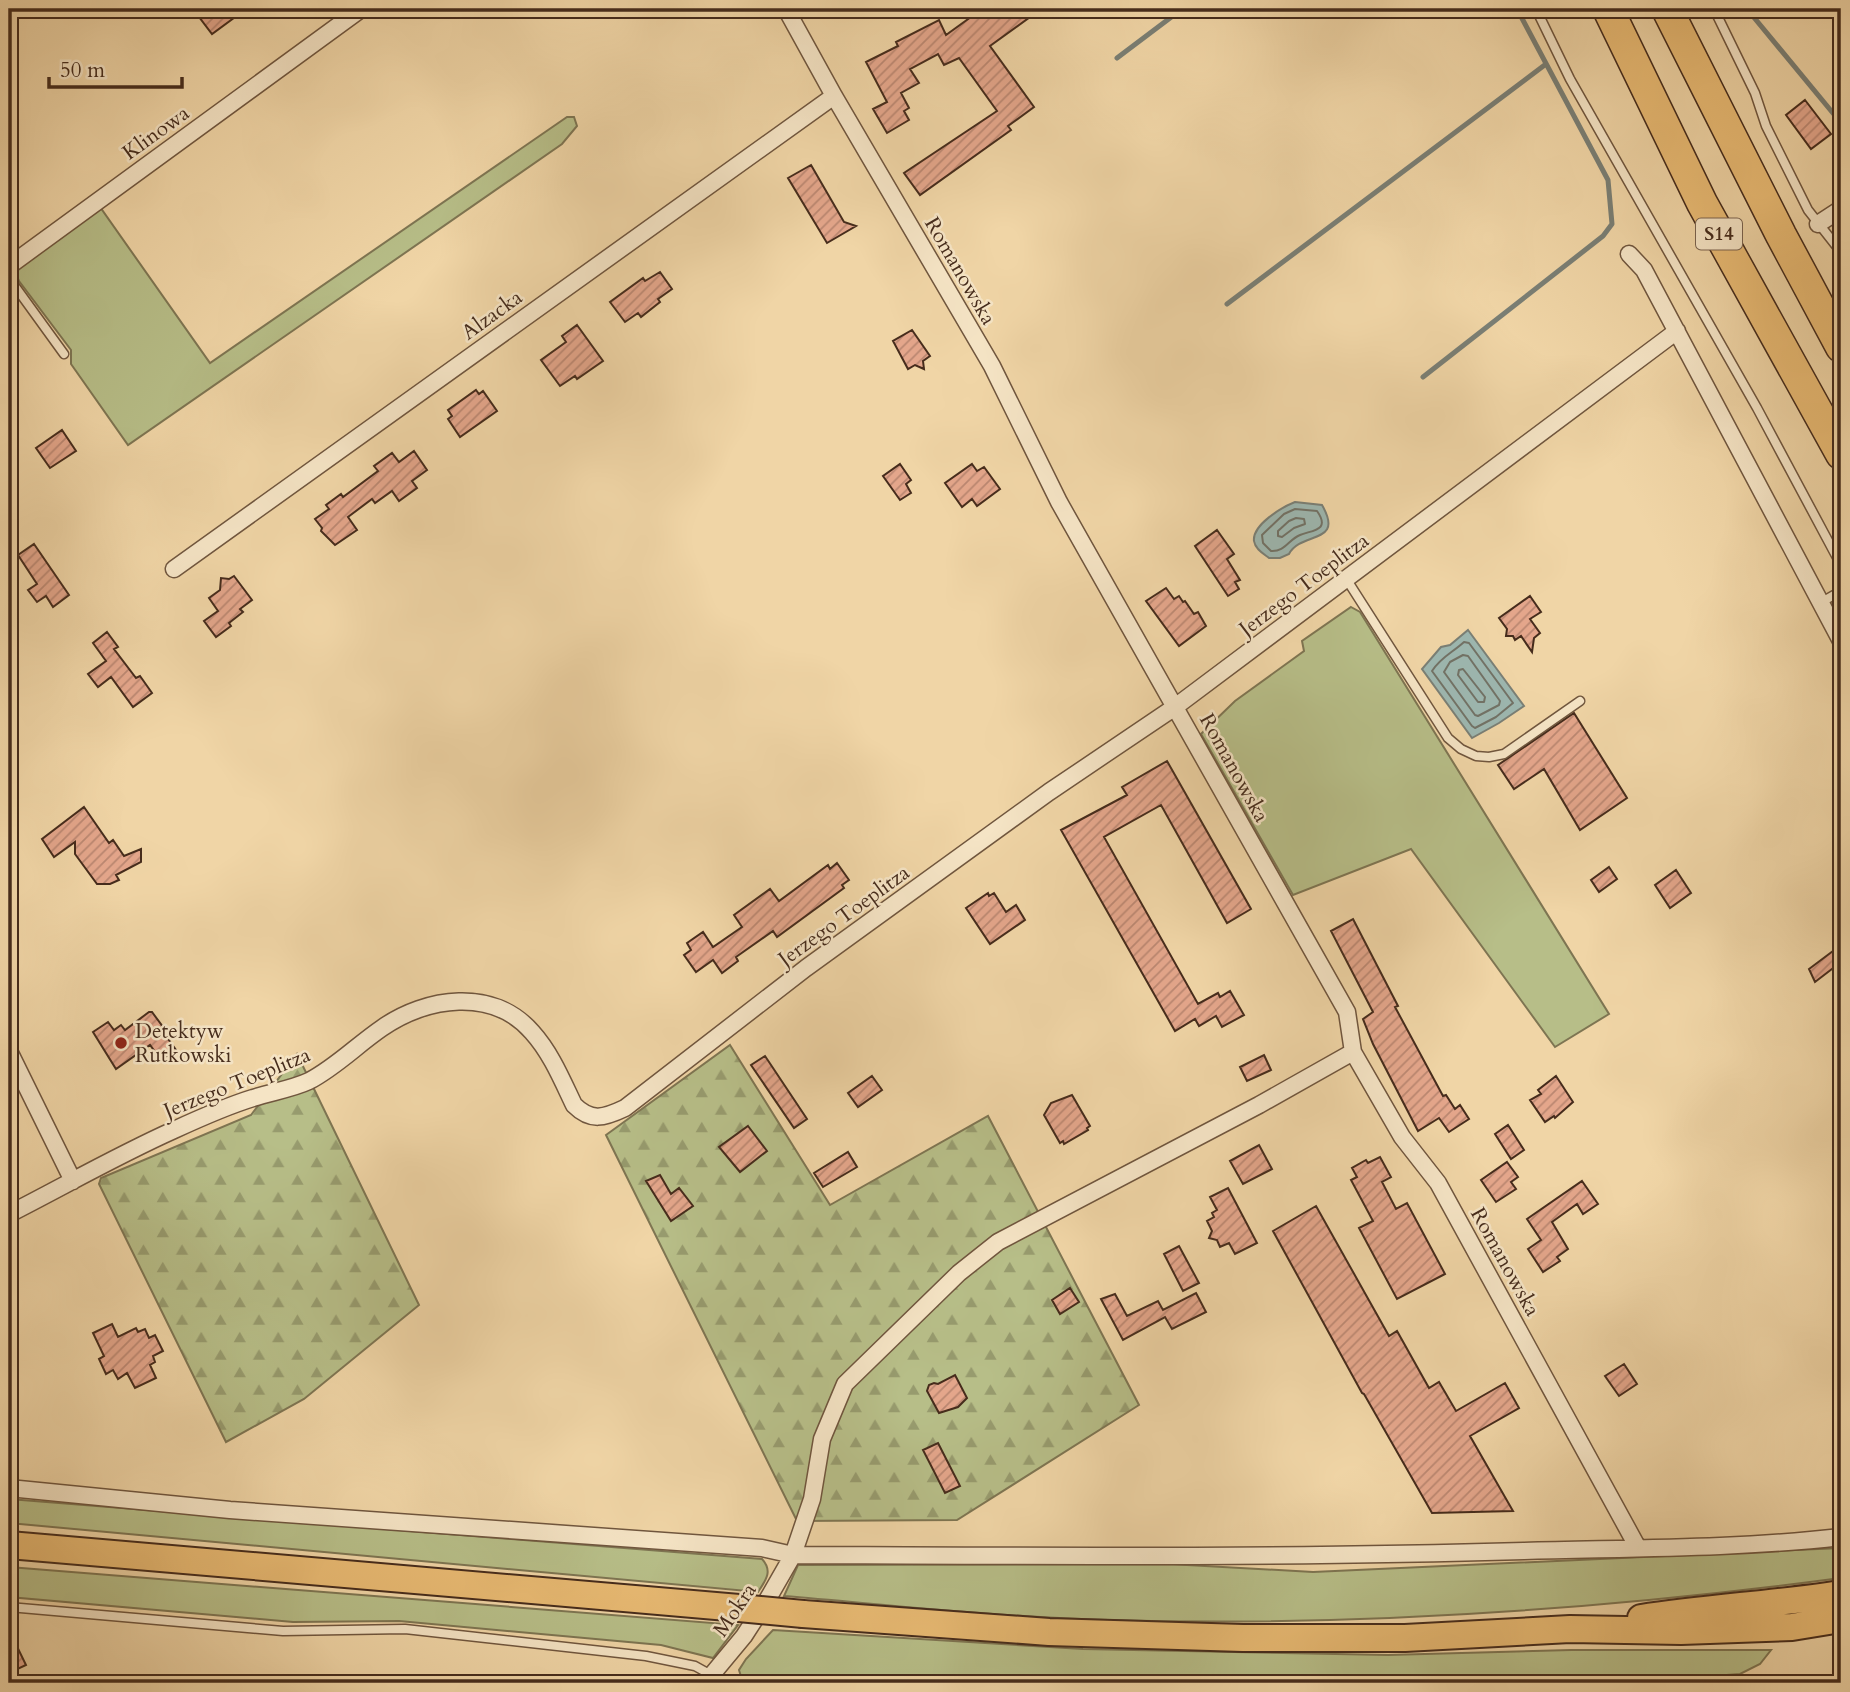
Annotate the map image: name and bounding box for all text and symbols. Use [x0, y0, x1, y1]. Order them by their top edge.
scale bar [49, 46, 182, 90]
text: 50 m [60, 56, 105, 85]
street label: Klinowa [117, 99, 195, 167]
street label: Romanowska [917, 212, 1003, 330]
road number: S14 [1696, 218, 1742, 250]
street label: Alzacka [456, 283, 528, 347]
street label: Jerzego Toeplitza [1231, 527, 1375, 645]
street label: Romanowska [1192, 708, 1276, 828]
street label: Jerzego Toeplitza [770, 858, 916, 975]
place label: Detektyw Rutkowski [135, 1017, 231, 1070]
marker: Detektyw Rutkowski [113, 1035, 129, 1051]
street label: Jerzego Toeplitza [157, 1040, 315, 1127]
street label: Romanowska [1463, 1202, 1547, 1322]
street label: Mokra [706, 1577, 764, 1643]

